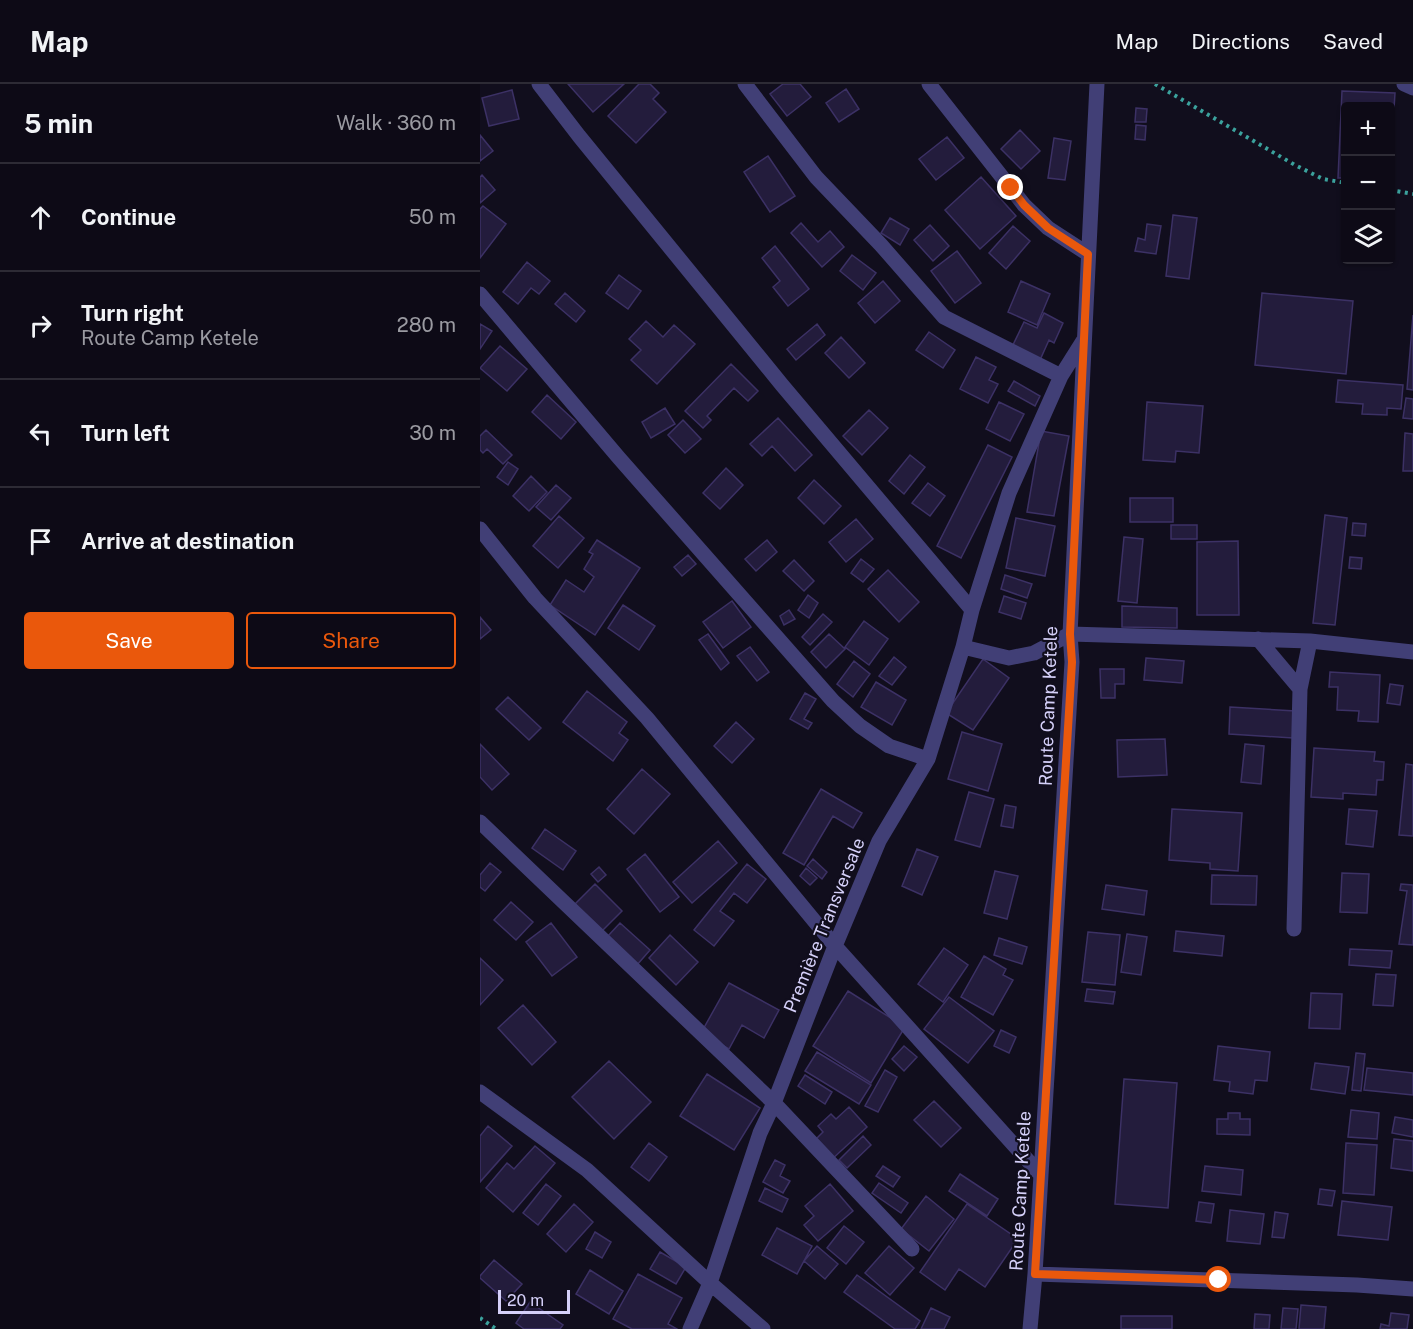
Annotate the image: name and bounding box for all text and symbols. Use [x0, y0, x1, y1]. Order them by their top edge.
text: Map [30, 25, 89, 58]
text: Map [1116, 29, 1158, 54]
text: Directions [1191, 29, 1290, 54]
text: Saved [1323, 29, 1383, 54]
map controls [1341, 102, 1395, 264]
button: + [1341, 102, 1395, 156]
text: 5 min [24, 108, 93, 139]
text: Walk · 360 m [336, 111, 456, 135]
button: − [1341, 156, 1395, 210]
route end [997, 174, 1023, 200]
icon: ahead [24, 201, 57, 234]
text: Continue [81, 204, 176, 230]
text: 50 m [409, 205, 456, 229]
button: layers [1341, 210, 1395, 264]
text: Turn right [81, 300, 184, 326]
icon: right [24, 309, 57, 342]
text: 280 m [397, 313, 456, 337]
text: Route Camp Ketele [81, 326, 259, 350]
icon: left [24, 417, 57, 450]
text: Turn left [81, 420, 170, 446]
text: 30 m [409, 421, 456, 445]
icon: arrive [24, 525, 57, 558]
text: Arrive at destination [81, 528, 294, 554]
button: Save [24, 612, 234, 669]
button: Share [246, 612, 456, 669]
street label: Route Camp Ketele [1035, 626, 1061, 786]
street label: Première Transversale [779, 835, 869, 1015]
street label: Route Camp Ketele [1005, 1110, 1035, 1272]
route start [1205, 1266, 1231, 1292]
scale bar [498, 1287, 570, 1314]
text: 20 m [507, 1291, 544, 1310]

